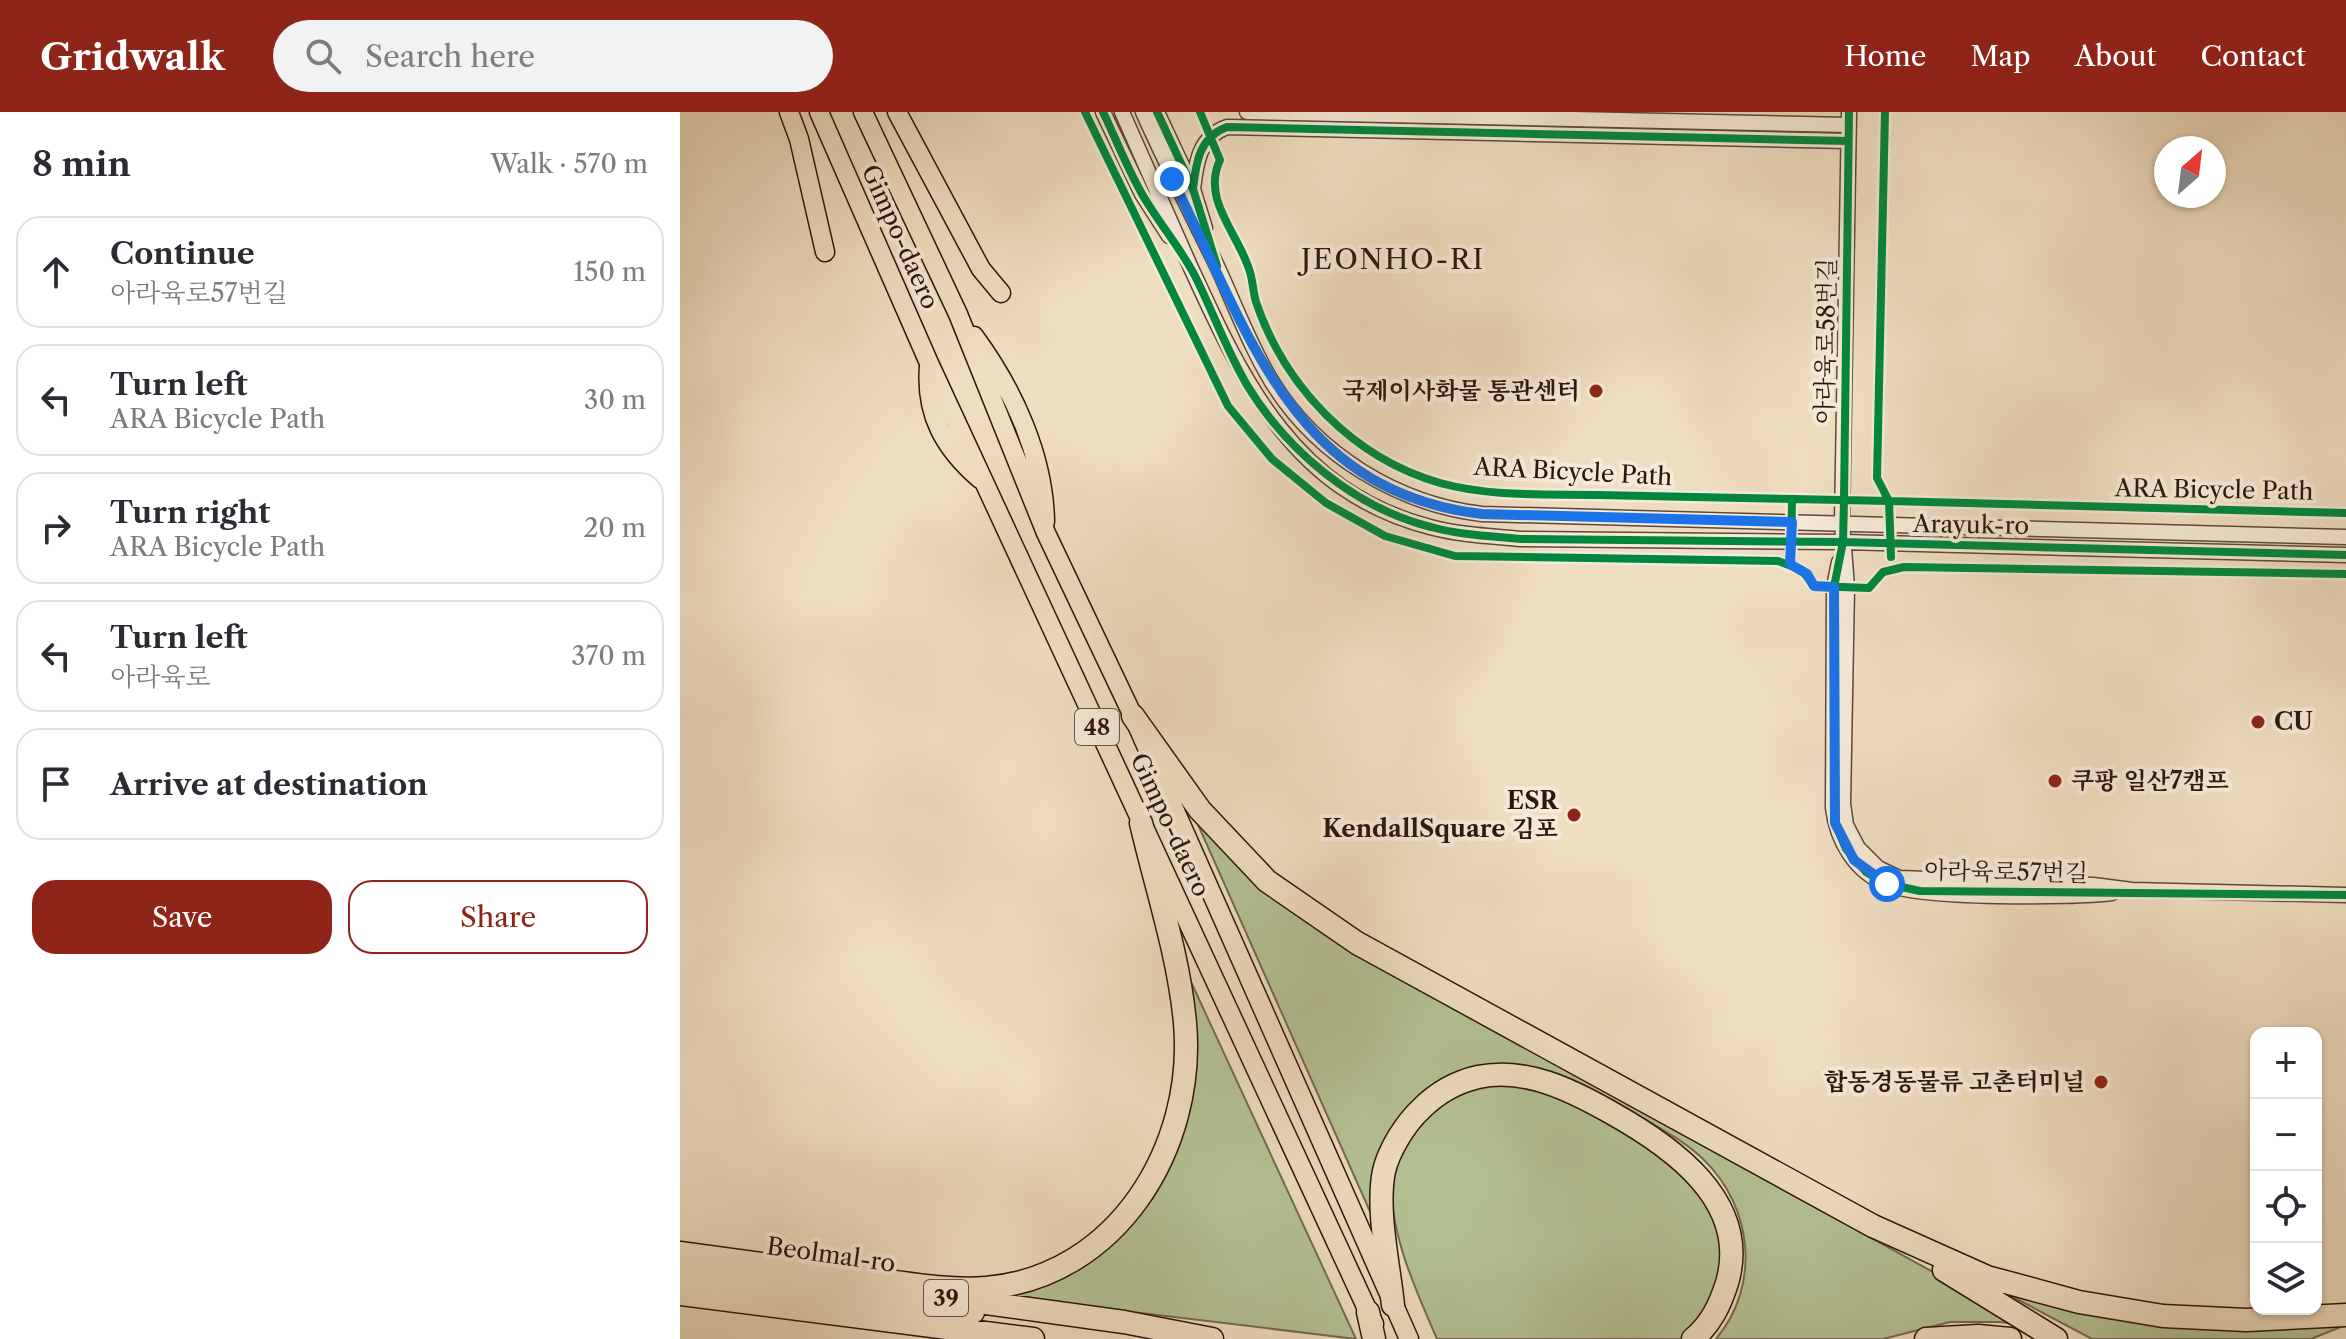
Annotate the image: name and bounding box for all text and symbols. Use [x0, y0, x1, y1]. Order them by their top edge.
search box [273, 20, 833, 92]
text: Gridwalk [40, 33, 225, 80]
icon: search [301, 34, 345, 78]
text: Search here [365, 38, 535, 75]
text: Home [1844, 39, 1926, 73]
text: Map [1970, 39, 2030, 73]
text: About [2074, 39, 2156, 73]
text: Contact [2200, 39, 2306, 73]
north arrow [2154, 136, 2226, 208]
text: 8 min [32, 143, 131, 185]
text: Walk · 570 m [490, 148, 648, 180]
street label: Gimpo-daero [856, 160, 945, 313]
route end [1154, 161, 1190, 197]
text: Continue [110, 235, 255, 272]
district label: JEONHO-RI [1297, 242, 1485, 276]
icon: ahead [34, 250, 78, 294]
text: 150 m [573, 256, 646, 288]
street label: 아라육로58번길 [1810, 258, 1841, 424]
text: 아라육로57번길 [110, 277, 288, 309]
text: Turn left [110, 366, 247, 403]
place label: 국제이사화물 통관센터 [1342, 376, 1580, 405]
icon: left [34, 378, 78, 422]
marker: 국제이사화물 통관센터 [1587, 382, 1605, 400]
text: 30 m [584, 384, 646, 416]
text: ARA Bicycle Path [110, 403, 325, 435]
street label: ARA Bicycle Path [1472, 452, 1673, 491]
street label: ARA Bicycle Path [2113, 473, 2314, 506]
text: Turn right [110, 494, 270, 531]
icon: right [34, 506, 78, 550]
street label: Arayuk-ro [1912, 509, 2029, 540]
text: 20 m [583, 512, 646, 544]
text: ARA Bicycle Path [110, 531, 325, 563]
text: Turn left [110, 619, 247, 656]
icon: left [34, 634, 78, 678]
text: 370 m [571, 640, 646, 672]
text: 아라육로 [110, 661, 210, 693]
place label: CU [2274, 707, 2313, 736]
road number: 48 [1075, 709, 1119, 745]
marker: CU [2249, 713, 2267, 731]
street label: Gimpo-daero [1125, 749, 1216, 901]
icon: arrive [34, 762, 78, 806]
text: Arrive at destination [110, 766, 428, 803]
place label: 쿠팡 일산7캠프 [2071, 766, 2229, 795]
marker: 쿠팡 일산7캠프 [2046, 772, 2064, 790]
place label: ESR KendallSquare 김포 [1323, 786, 1560, 843]
marker: ESR KendallSquare 김포 [1565, 806, 1583, 824]
street label: 아라육로57번길 [1924, 856, 2088, 887]
route start [1869, 866, 1905, 902]
button: Save [32, 880, 332, 954]
button: Share [348, 880, 648, 954]
map controls [2250, 1027, 2322, 1315]
button: + [2250, 1027, 2322, 1099]
place label: 합동경동물류 고촌터미널 [1824, 1067, 2085, 1096]
marker: 합동경동물류 고촌터미널 [2092, 1073, 2110, 1091]
button: − [2250, 1099, 2322, 1171]
button: locate [2250, 1171, 2322, 1243]
street label: Beolmal-ro [765, 1231, 897, 1278]
button: layers [2250, 1243, 2322, 1315]
road number: 39 [924, 1280, 968, 1316]

